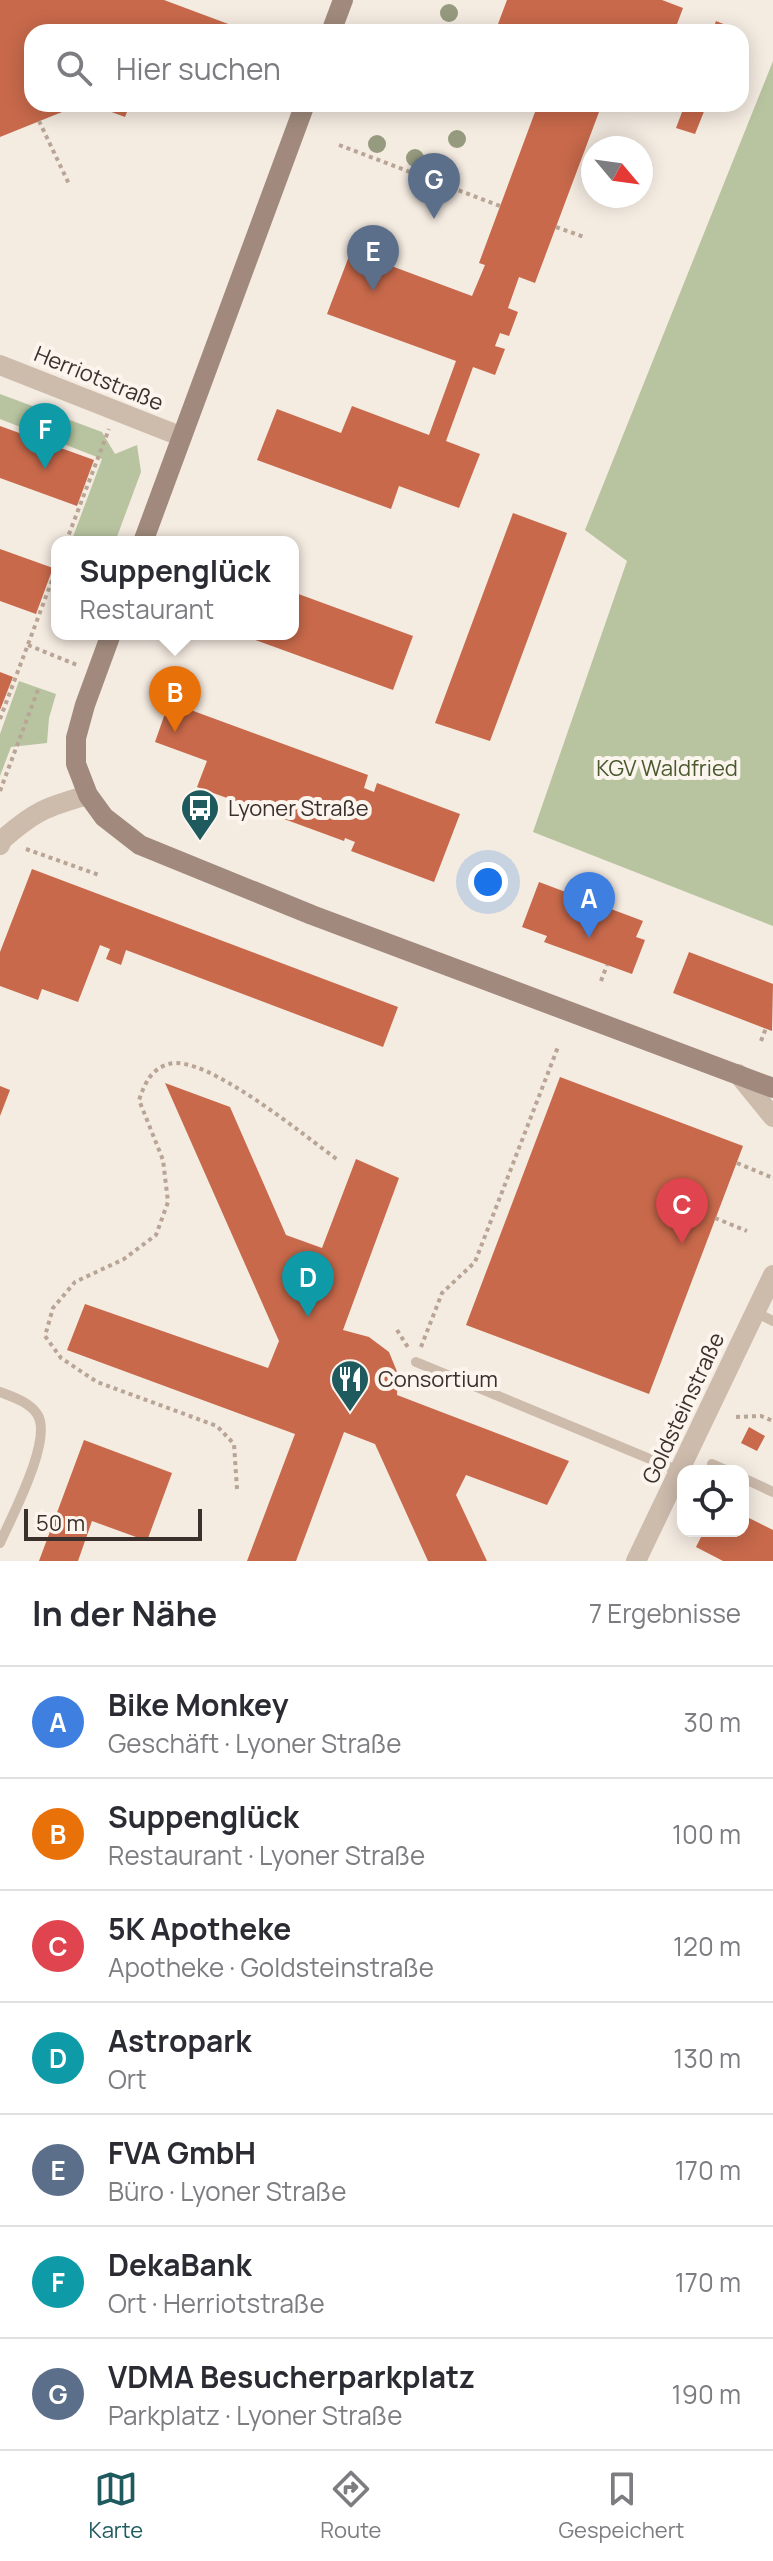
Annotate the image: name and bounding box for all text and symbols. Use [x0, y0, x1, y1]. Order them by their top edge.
search box [24, 24, 749, 112]
icon: search [52, 46, 96, 90]
text: Hier suchen [116, 48, 281, 89]
north arrow [581, 136, 653, 208]
pin: G [408, 153, 460, 219]
pin: E [347, 225, 399, 291]
street label: Herriotstraße [30, 338, 168, 418]
pin: F [19, 403, 71, 469]
popup [51, 536, 299, 640]
text: Suppenglück [80, 550, 270, 591]
text: Restaurant [80, 591, 214, 627]
pin: B [149, 666, 201, 732]
park label: KGV Waldfried [596, 753, 738, 783]
bus stop icon: Lyoner Straße [179, 787, 221, 842]
place label: Lyoner Straße [228, 793, 369, 823]
your location [468, 862, 508, 902]
pin: A [563, 872, 615, 938]
pin: C [656, 1178, 708, 1244]
pin: D [282, 1251, 334, 1317]
street label: Goldsteinstraße [635, 1327, 731, 1489]
restaurant icon: Consortium [329, 1358, 371, 1413]
place label: Consortium [378, 1364, 498, 1394]
map controls [677, 1465, 749, 1537]
button: locate [677, 1465, 749, 1537]
scale bar [24, 1505, 202, 1541]
text: 50 m [36, 1508, 85, 1538]
text: In der Nähe [32, 1590, 217, 1636]
text: 7 Ergebnisse [589, 1595, 741, 1631]
text: Bike Monkey [108, 1684, 289, 1725]
text: A [49, 1704, 67, 1740]
text: 30 m [684, 1704, 741, 1740]
text: Geschäft · Lyoner Straße [108, 1725, 402, 1761]
text: Suppenglück [108, 1796, 299, 1837]
text: B [50, 1816, 66, 1852]
text: 100 m [672, 1816, 741, 1852]
text: Restaurant · Lyoner Straße [108, 1837, 425, 1873]
text: 5K Apotheke [108, 1908, 291, 1949]
text: C [48, 1928, 68, 1964]
text: 120 m [673, 1928, 741, 1964]
text: Apotheke · Goldsteinstraße [108, 1949, 434, 1985]
text: Astropark [108, 2020, 251, 2061]
text: D [49, 2040, 67, 2076]
text: 130 m [673, 2040, 741, 2076]
text: Ort [108, 2061, 147, 2097]
text: FVA GmbH [108, 2132, 256, 2173]
text: E [50, 2152, 66, 2188]
text: 170 m [675, 2152, 741, 2188]
text: Büro · Lyoner Straße [108, 2173, 346, 2209]
text: DekaBank [108, 2244, 252, 2285]
text: F [51, 2264, 65, 2300]
text: 170 m [675, 2264, 741, 2300]
text: Ort · Herriotstraße [108, 2285, 325, 2321]
text: VDMA Besucherparkplatz [108, 2356, 475, 2397]
text: G [48, 2376, 68, 2412]
text: 190 m [672, 2376, 741, 2412]
text: Parkplatz · Lyoner Straße [108, 2397, 402, 2433]
tab: Karte [89, 2467, 143, 2545]
tab: Route [320, 2467, 381, 2545]
tab: Gespeichert [559, 2467, 684, 2545]

